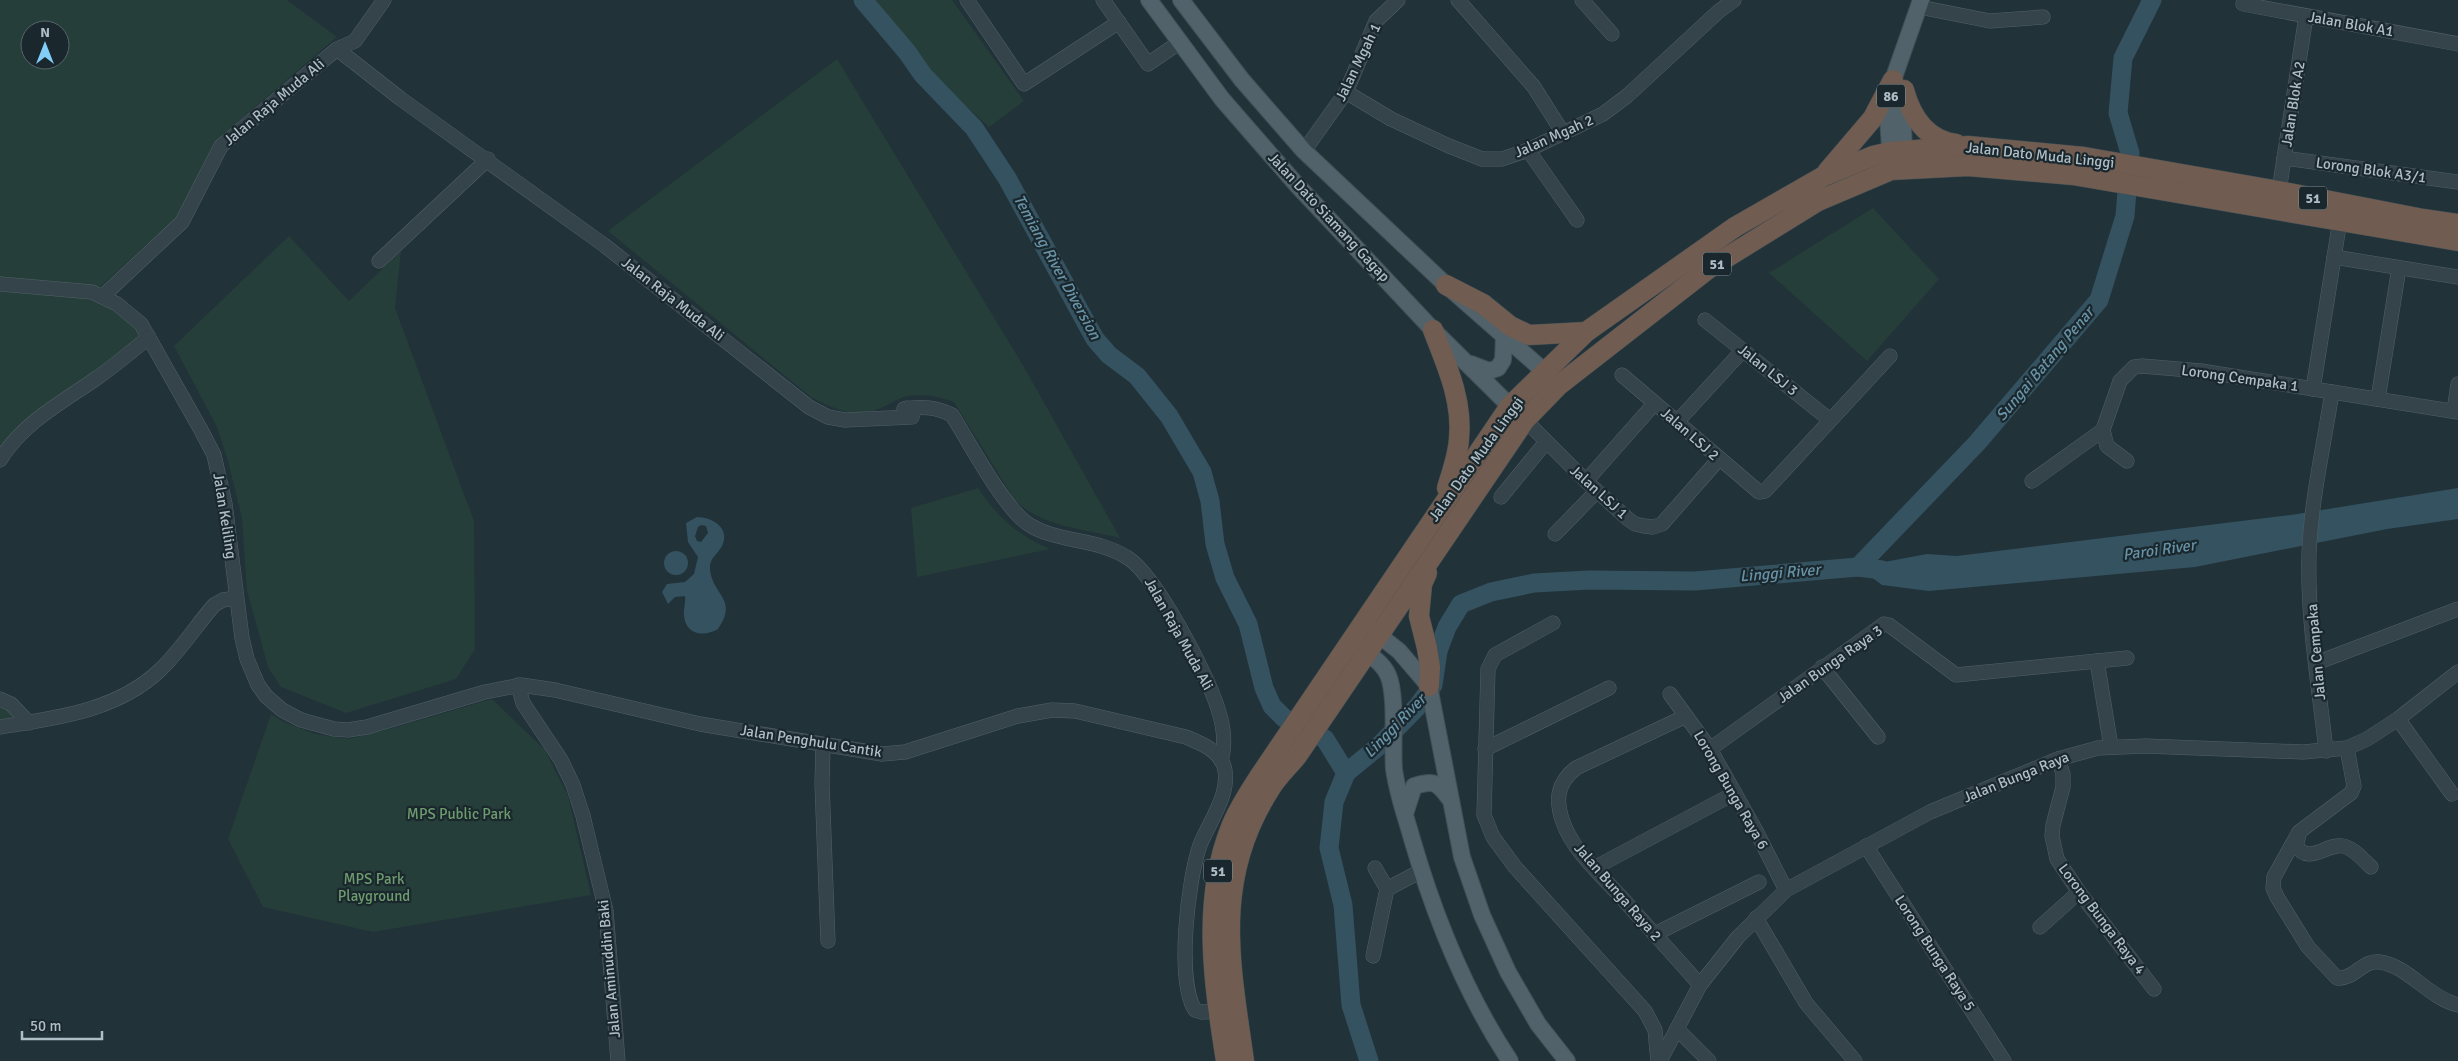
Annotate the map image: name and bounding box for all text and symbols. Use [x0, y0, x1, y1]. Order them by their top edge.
street label: Jalan Blok A1 [2307, 8, 2395, 40]
north arrow [20, 20, 70, 70]
street label: Jalan Mgah 1 [1331, 20, 1385, 104]
text: N [40, 24, 50, 41]
street label: Jalan Raja Muda Ali [220, 55, 328, 149]
street label: Jalan Blok A2 [2277, 60, 2309, 148]
road number: 86 [1877, 84, 1905, 108]
street label: Jalan Mgah 2 [1512, 111, 1596, 161]
street label: Jalan Dato Muda Linggi [1965, 138, 2115, 172]
street label: Jalan Dato Siamang Gagap [1264, 149, 1394, 285]
street label: Lorong Blok A3/1 [2315, 153, 2427, 187]
road number: 51 [2299, 187, 2327, 210]
water label: Temiang River Diversion [1009, 191, 1106, 344]
road number: 51 [1703, 252, 1731, 276]
street label: Jalan Raja Muda Ali [618, 253, 728, 345]
water label: Sungai Batang Penar [1992, 301, 2100, 425]
street label: Jalan LSJ 3 [1735, 340, 1801, 400]
street label: Lorong Cempaka 1 [2180, 361, 2300, 395]
street label: Jalan Dato Muda Linggi [1425, 393, 1527, 525]
street label: Jalan LSJ 2 [1657, 404, 1723, 464]
street label: Jalan LSJ 1 [1566, 461, 1632, 523]
street label: Jalan Keliling [209, 472, 241, 560]
water label: Paroi River [2121, 535, 2199, 565]
water label: Linggi River [1739, 559, 1823, 586]
street label: Jalan Raja Muda Ali [1141, 575, 1217, 693]
street label: Jalan Cempaka [2303, 603, 2329, 701]
street label: Jalan Bunga Raya 3 [1774, 621, 1886, 707]
water label: Linggi River [1360, 689, 1432, 762]
street label: Jalan Penghulu Cantik [739, 721, 883, 761]
street label: Lorong Bunga Raya 6 [1690, 727, 1772, 853]
street label: Jalan Bunga Raya [1960, 748, 2072, 806]
park label: MPS Public Park [407, 805, 512, 823]
street label: Jalan Bunga Raya 2 [1571, 839, 1665, 945]
road number: 51 [1204, 859, 1232, 882]
street label: Lorong Bunga Raya 4 [2054, 860, 2150, 978]
park label: MPS Park Playground [338, 870, 410, 905]
street label: Lorong Bunga Raya 5 [1891, 892, 1979, 1014]
street label: Jalan Aminuddin Baki [594, 899, 624, 1039]
scale bar [22, 1008, 102, 1040]
text: 50 m [30, 1017, 61, 1035]

